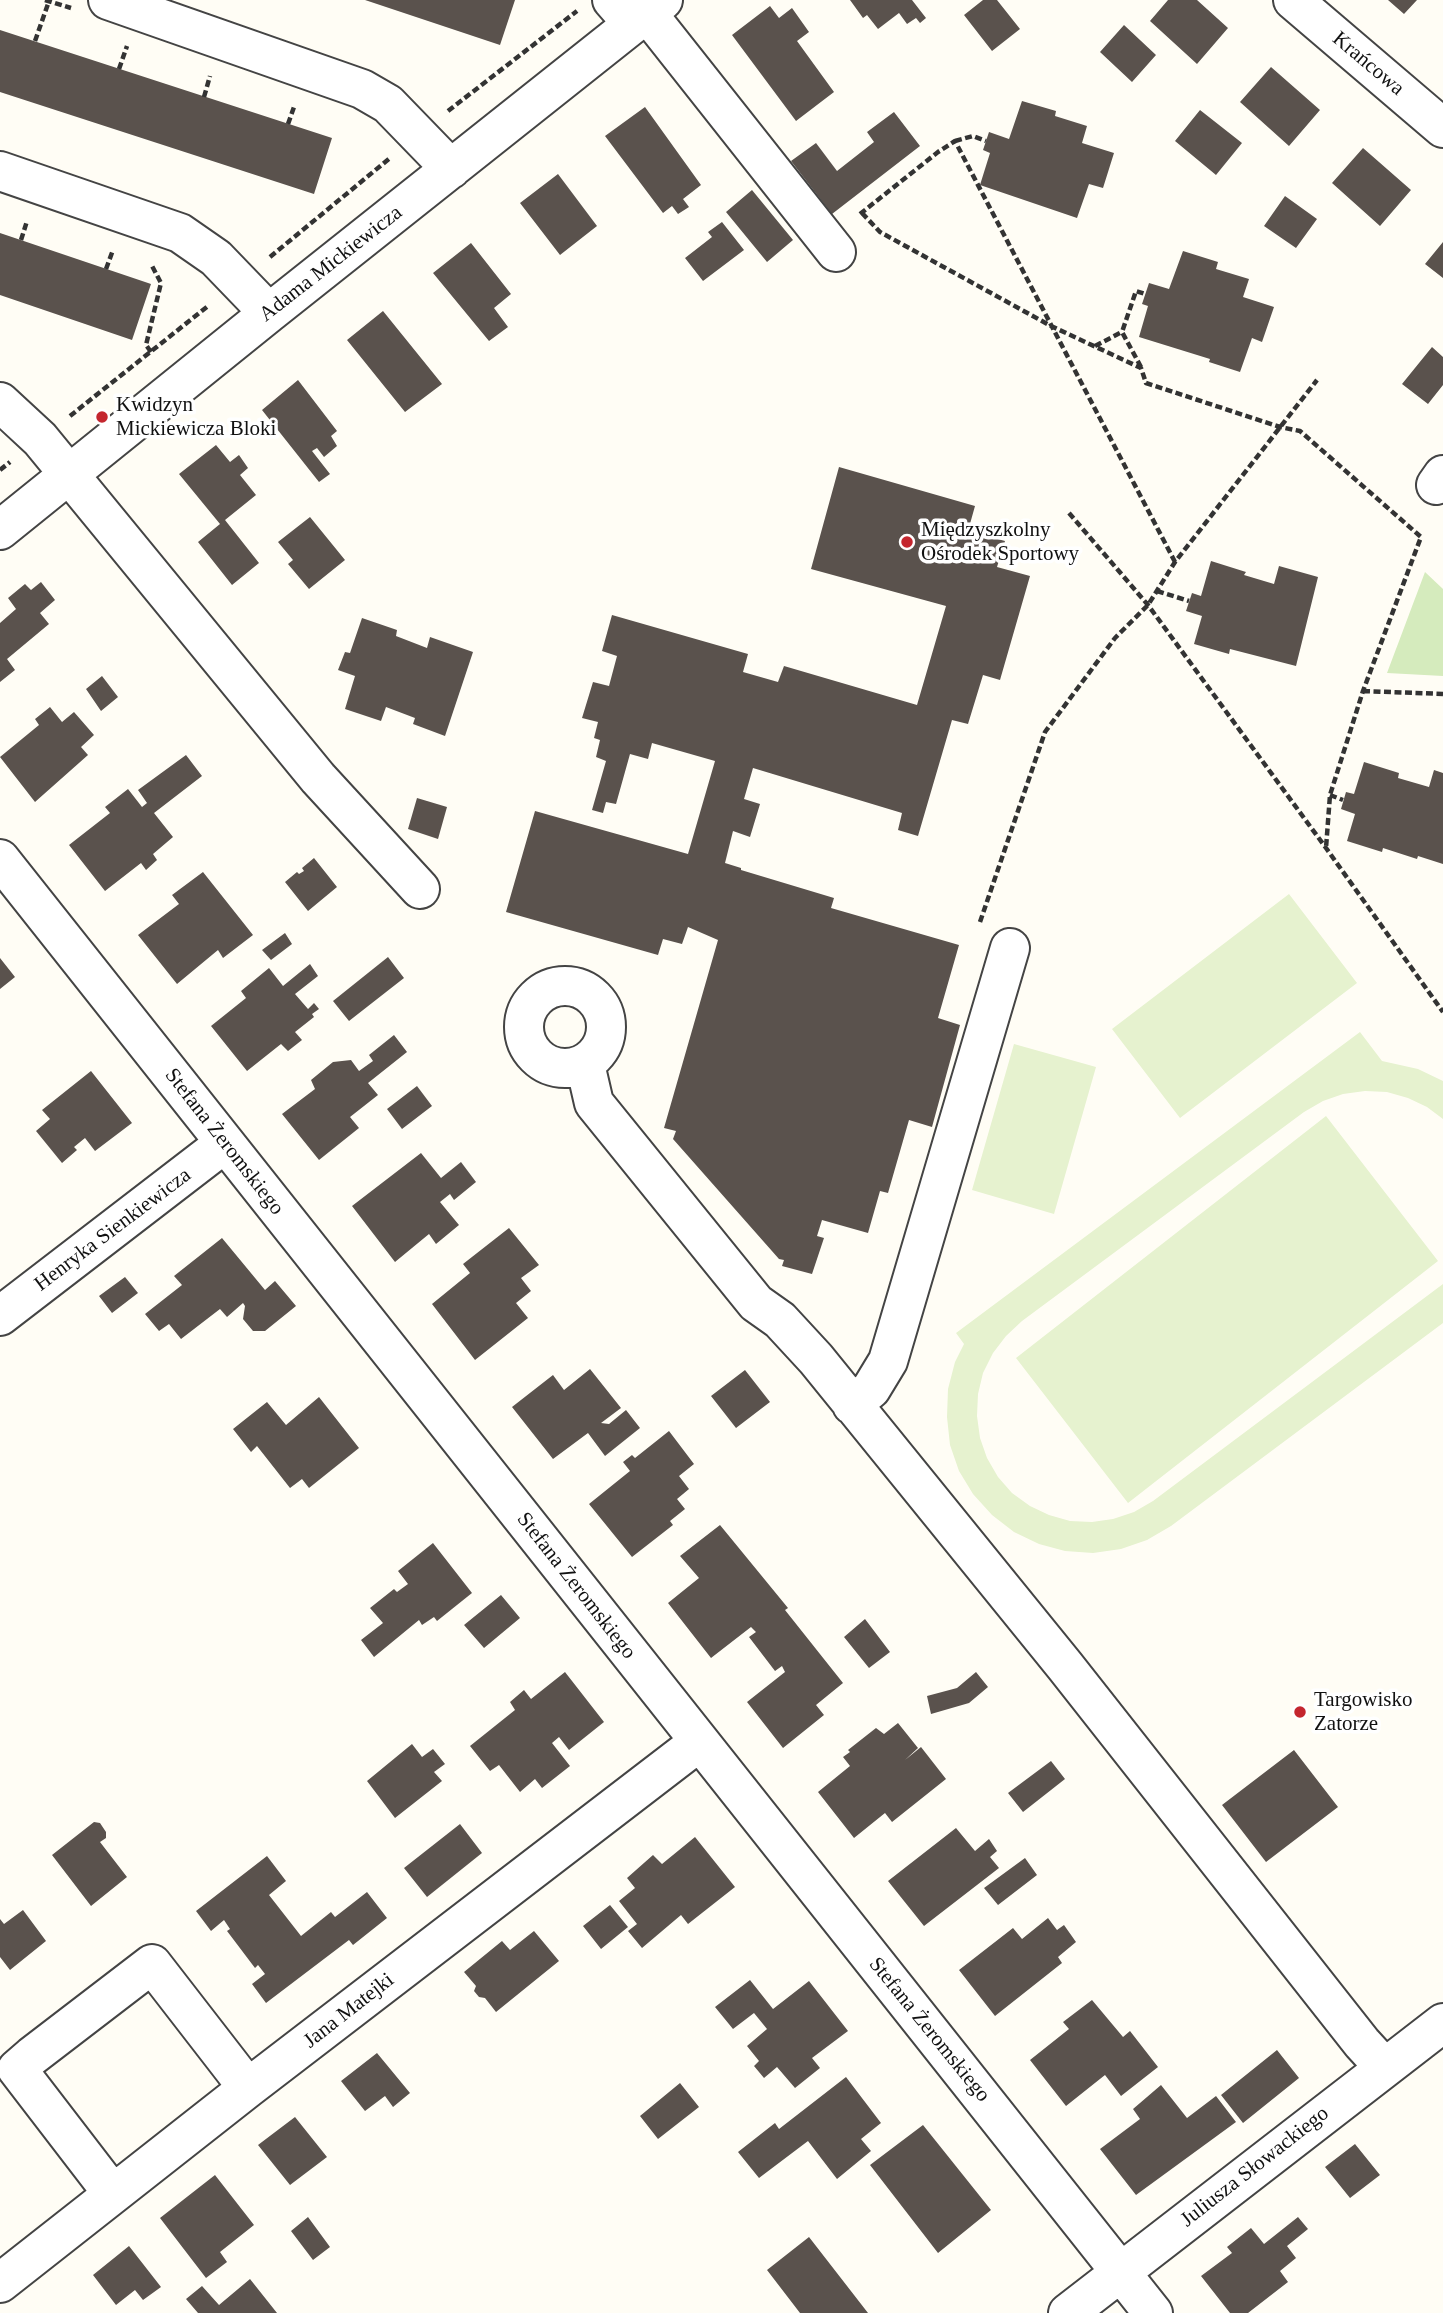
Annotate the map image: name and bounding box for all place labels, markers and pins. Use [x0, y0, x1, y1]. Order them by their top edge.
place label: Kwidzyn Mickiewicza Bloki [116, 392, 276, 442]
marker: Kwidzyn Mickiewicza Bloki [94, 409, 110, 425]
place label: Międzyszkolny Ośrodek Sportowy [921, 517, 1079, 567]
marker: Międzyszkolny Ośrodek Sportowy [899, 534, 915, 550]
place label: Targowisko Zatorze [1314, 1687, 1412, 1737]
marker: Targowisko Zatorze [1292, 1704, 1308, 1720]

